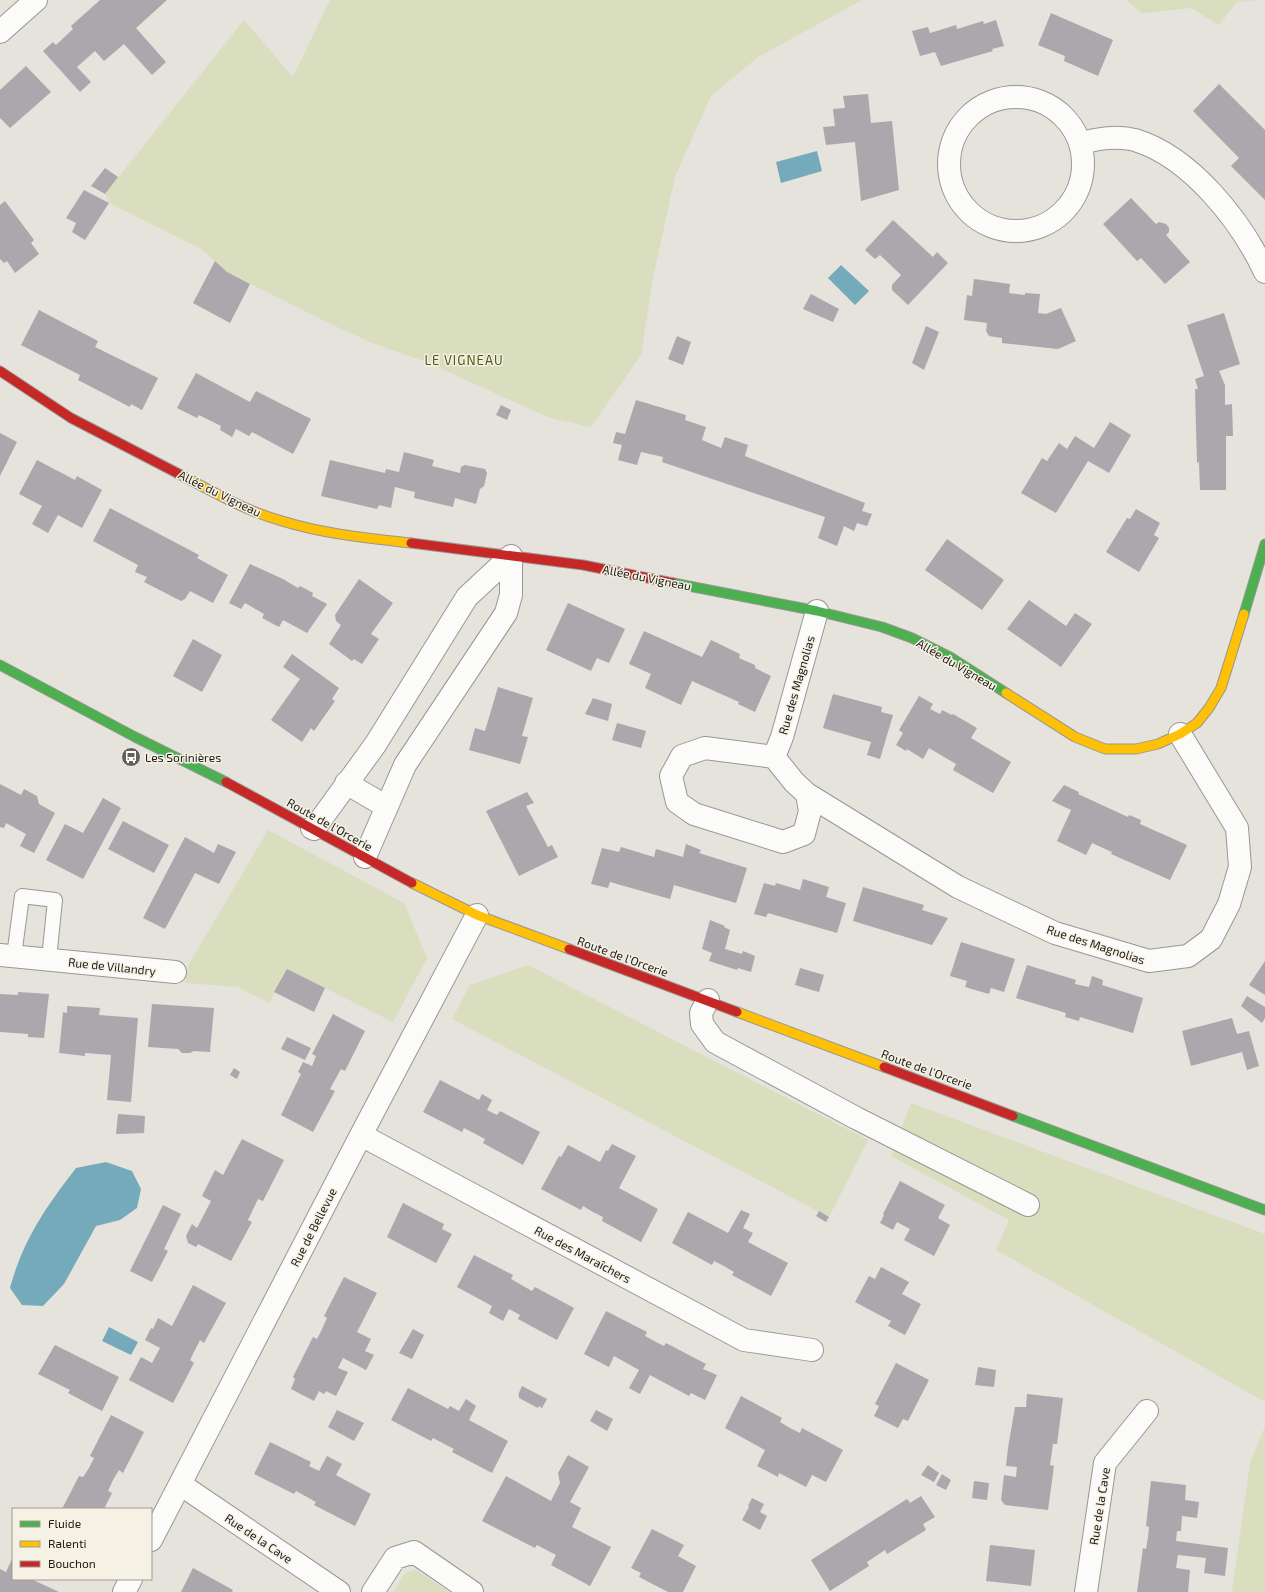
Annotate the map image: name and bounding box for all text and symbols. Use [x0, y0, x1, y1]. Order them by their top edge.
district label: LE VIGNEAU [424, 352, 504, 368]
street label: Allée du Vigneau [176, 467, 264, 519]
street label: Allée du Vigneau [601, 562, 693, 592]
street label: Rue des Magnolias [775, 634, 817, 736]
street label: Allée du Vigneau [914, 635, 1000, 693]
bus stop icon: Les Sorinières [120, 746, 142, 768]
place label: Les Sorinières [145, 750, 221, 764]
street label: Route de l'Orcerie [285, 795, 375, 853]
street label: Rue des Magnolias [1045, 922, 1147, 966]
street label: Route de l'Orcerie [576, 933, 670, 979]
street label: Rue de Villandry [67, 954, 157, 978]
street label: Route de l'Orcerie [880, 1046, 974, 1092]
street label: Rue de Bellevue [287, 1185, 339, 1269]
street label: Rue des Maraîchers [532, 1223, 634, 1285]
street label: Rue de la Cave [1086, 1466, 1112, 1546]
legend [12, 1508, 152, 1580]
street label: Rue de la Cave [223, 1510, 295, 1566]
text: Fluide [48, 1516, 81, 1530]
text: Ralenti [48, 1536, 87, 1550]
text: Bouchon [48, 1556, 96, 1570]

